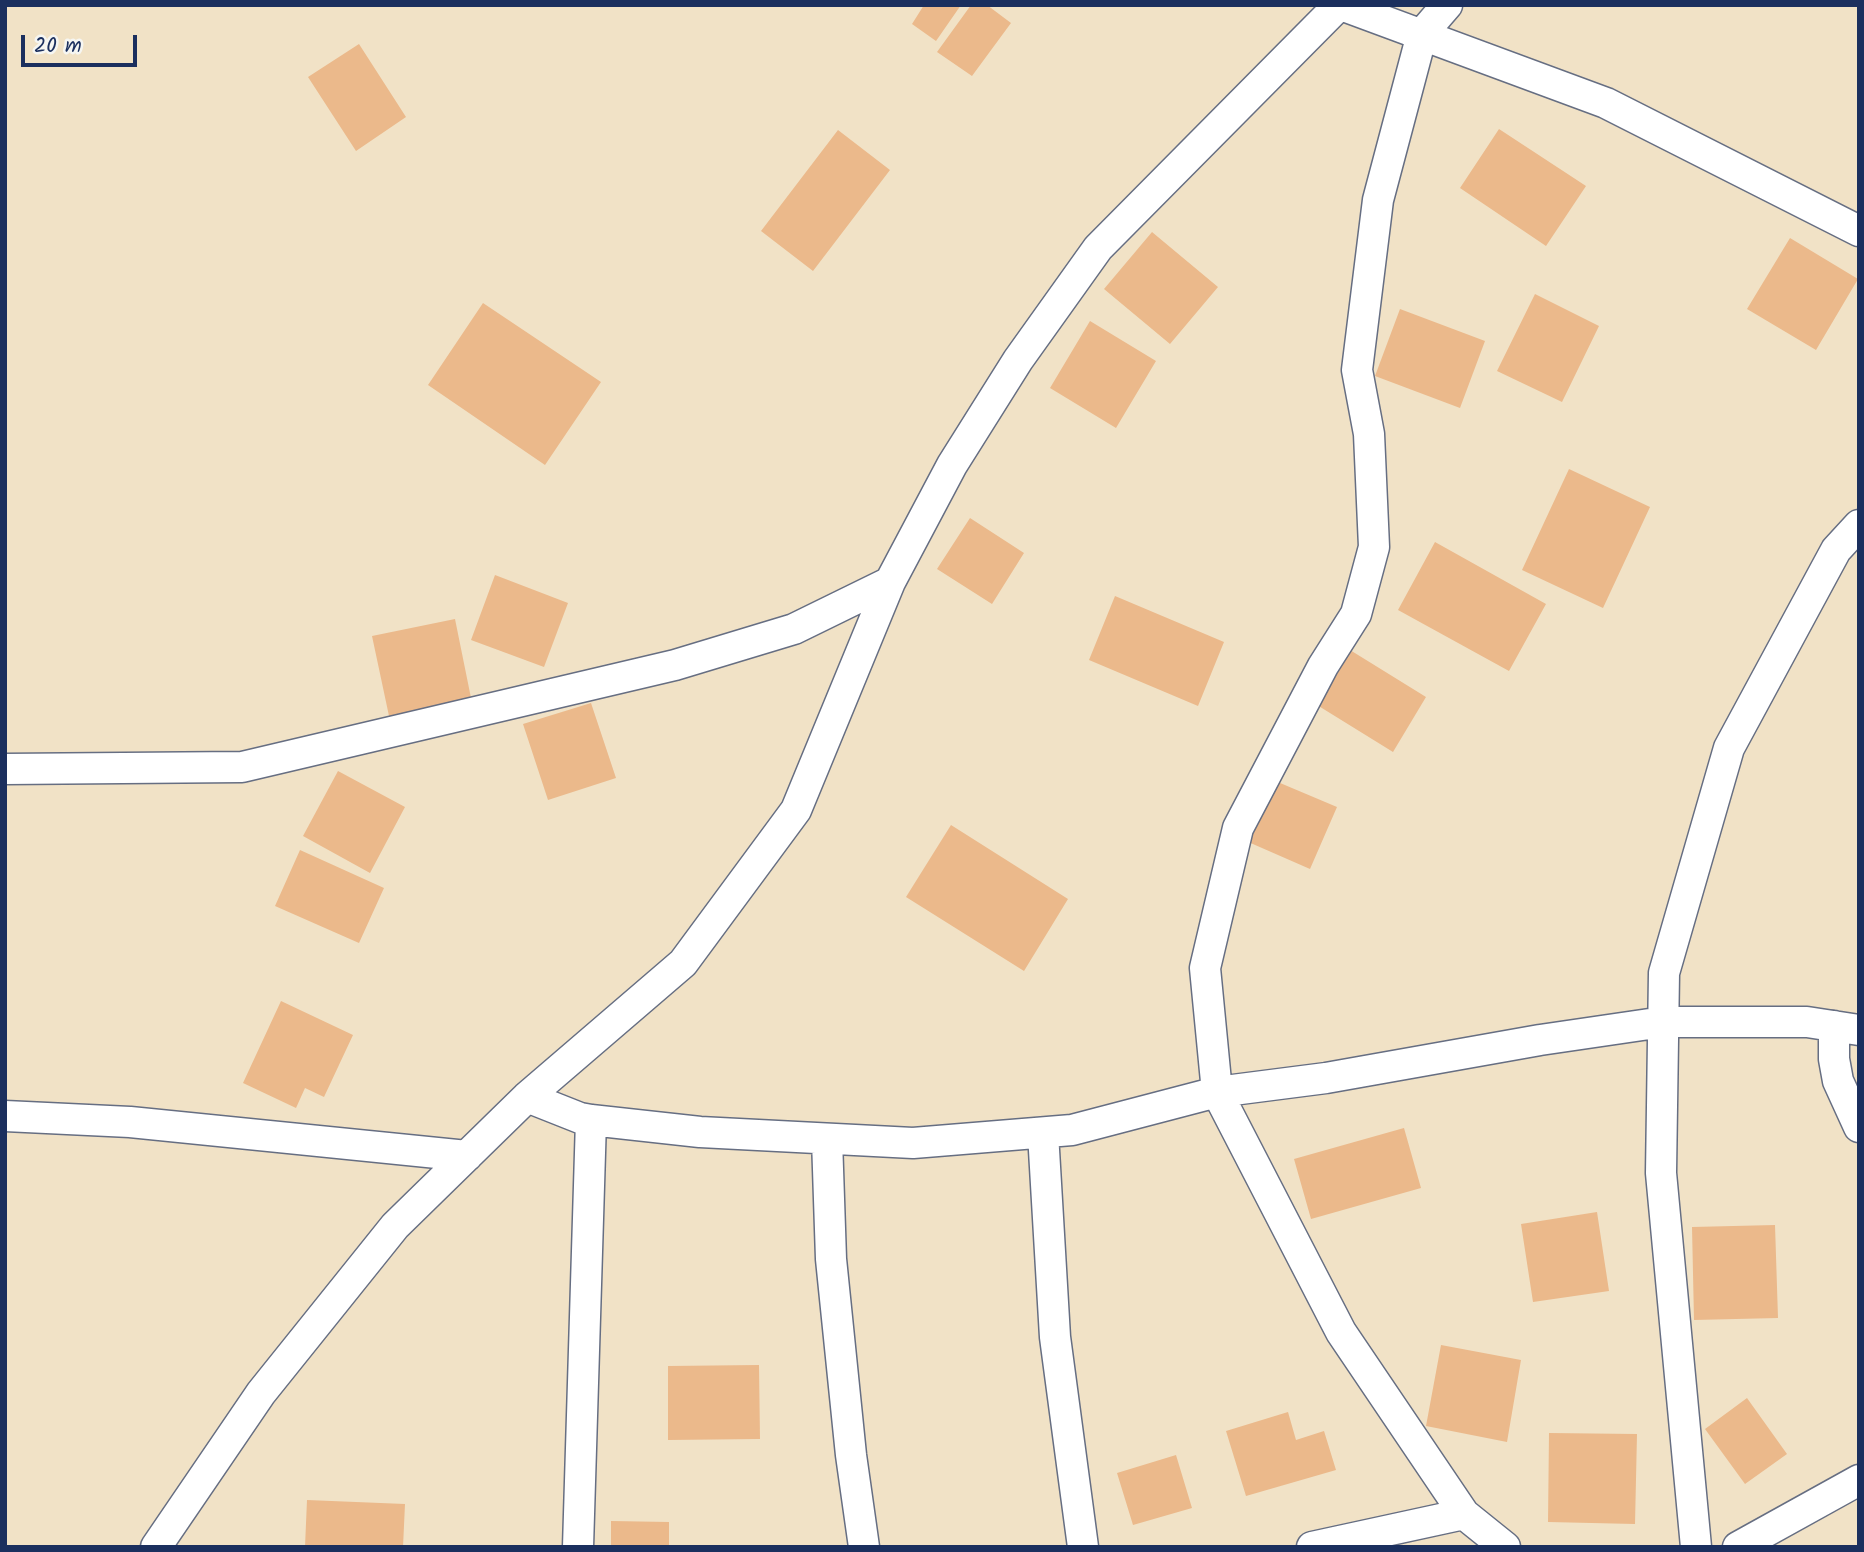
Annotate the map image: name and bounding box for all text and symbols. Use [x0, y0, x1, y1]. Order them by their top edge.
scale bar [24, 21, 140, 65]
text: 20 m [34, 30, 82, 63]

